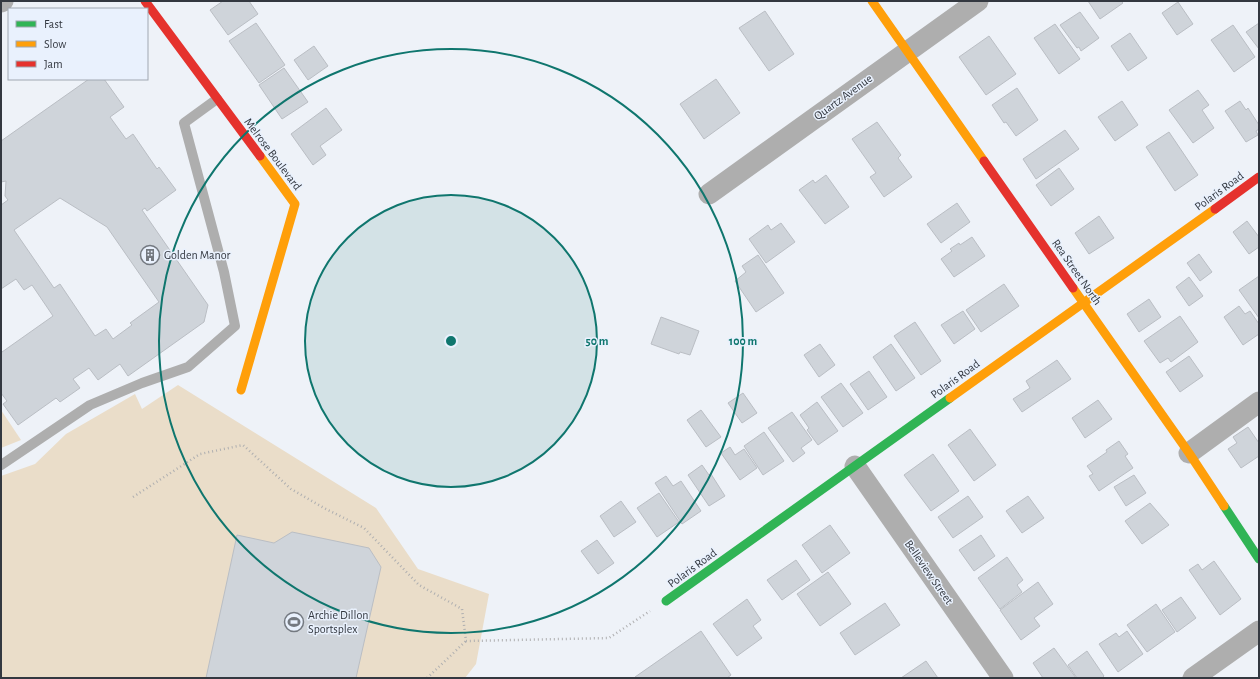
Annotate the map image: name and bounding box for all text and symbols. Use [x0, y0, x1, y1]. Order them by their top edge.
legend [8, 8, 148, 80]
text: Fast [44, 18, 63, 30]
text: Slow [44, 38, 66, 50]
text: Jam [44, 58, 63, 70]
street label: Quartz Avenue [812, 72, 875, 123]
street label: Melrose Boulevard [242, 116, 304, 192]
street label: Polaris Road [1192, 169, 1246, 213]
street label: Rea Street North [1050, 237, 1104, 307]
building icon: Golden Manor [139, 244, 161, 266]
place label: Golden Manor [164, 249, 230, 261]
centre of rings [444, 334, 458, 348]
text: 50 m [586, 335, 609, 347]
text: 100 m [729, 335, 757, 347]
street label: Polaris Road [928, 357, 982, 401]
street label: Belleview Street [903, 538, 956, 606]
street label: Polaris Road [665, 546, 719, 590]
place label: Archie Dillon Sportsplex [308, 609, 369, 635]
sports icon: Archie Dillon Sportsplex [283, 611, 305, 633]

